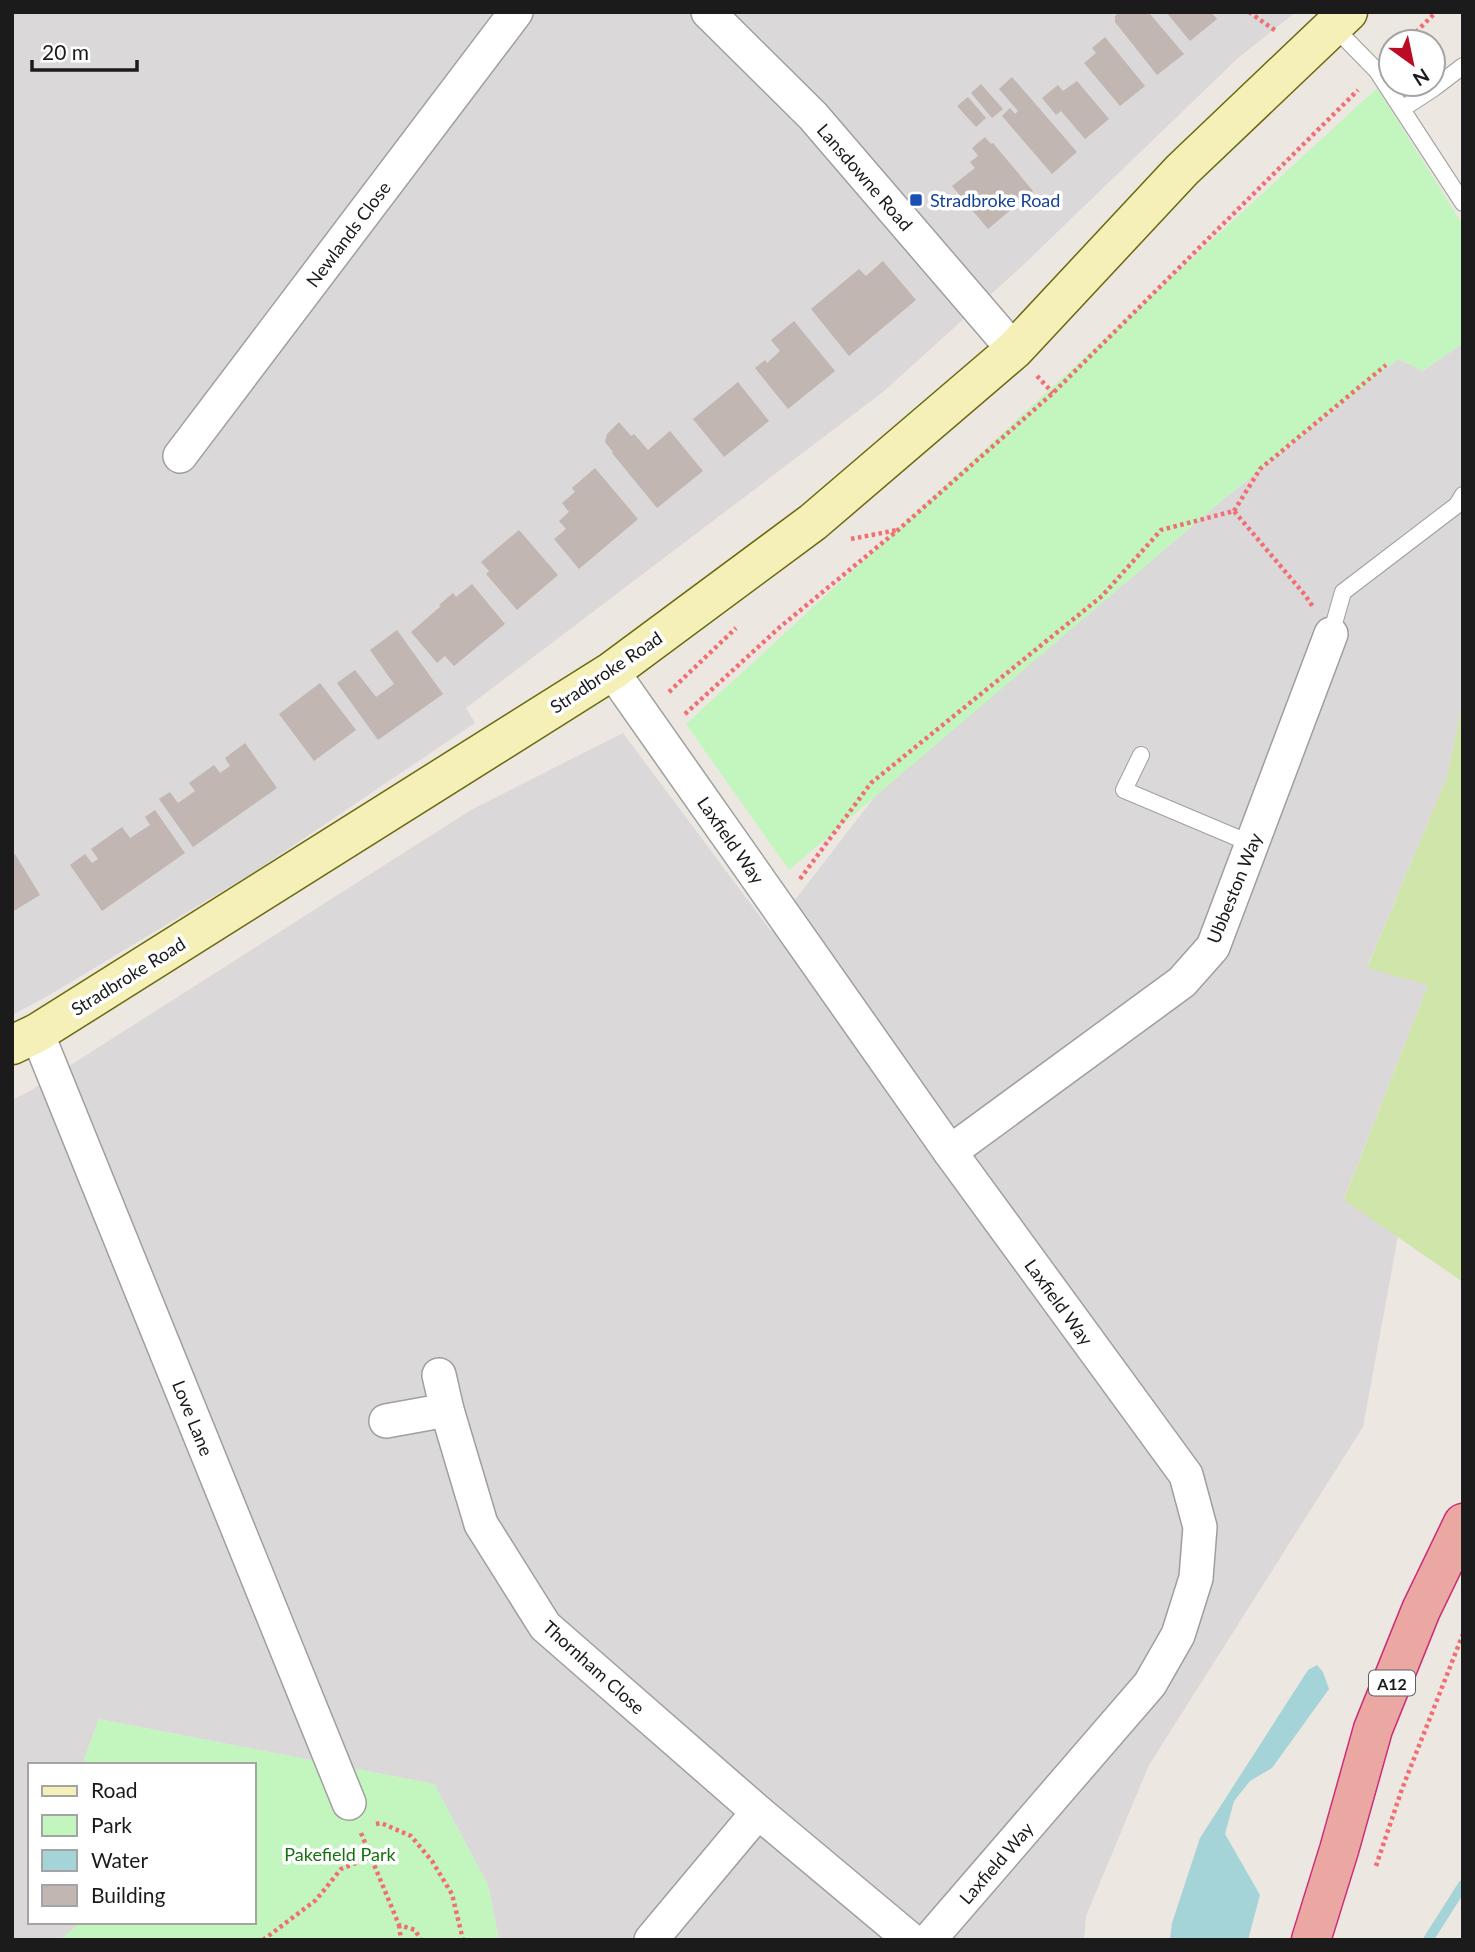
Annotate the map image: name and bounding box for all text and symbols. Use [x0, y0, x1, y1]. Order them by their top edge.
scale bar [32, 28, 136, 72]
north arrow [1377, 28, 1447, 98]
text: 20 m [42, 39, 89, 64]
text: N [1409, 64, 1434, 91]
street label: Lansdowne Road [813, 119, 917, 235]
street label: Newlands Close [301, 177, 395, 291]
place label: Stradbroke Road [930, 189, 1060, 211]
marker: Stradbroke Road [908, 192, 924, 208]
street label: Stradbroke Road [546, 626, 666, 718]
street label: Laxfield Way [693, 792, 769, 888]
street label: Ubbeston Way [1202, 829, 1266, 946]
street label: Stradbroke Road [67, 932, 189, 1020]
street label: Laxfield Way [1020, 1255, 1098, 1350]
street label: Love Lane [168, 1377, 218, 1459]
street label: Thornham Close [539, 1615, 649, 1719]
road number: A12 [1369, 1670, 1415, 1695]
legend [28, 1763, 256, 1924]
text: Road [91, 1777, 138, 1802]
text: Park [91, 1812, 132, 1837]
street label: Laxfield Way [954, 1817, 1038, 1908]
park label: Pakefield Park [284, 1843, 397, 1865]
text: Water [91, 1847, 148, 1872]
text: Building [91, 1882, 166, 1907]

